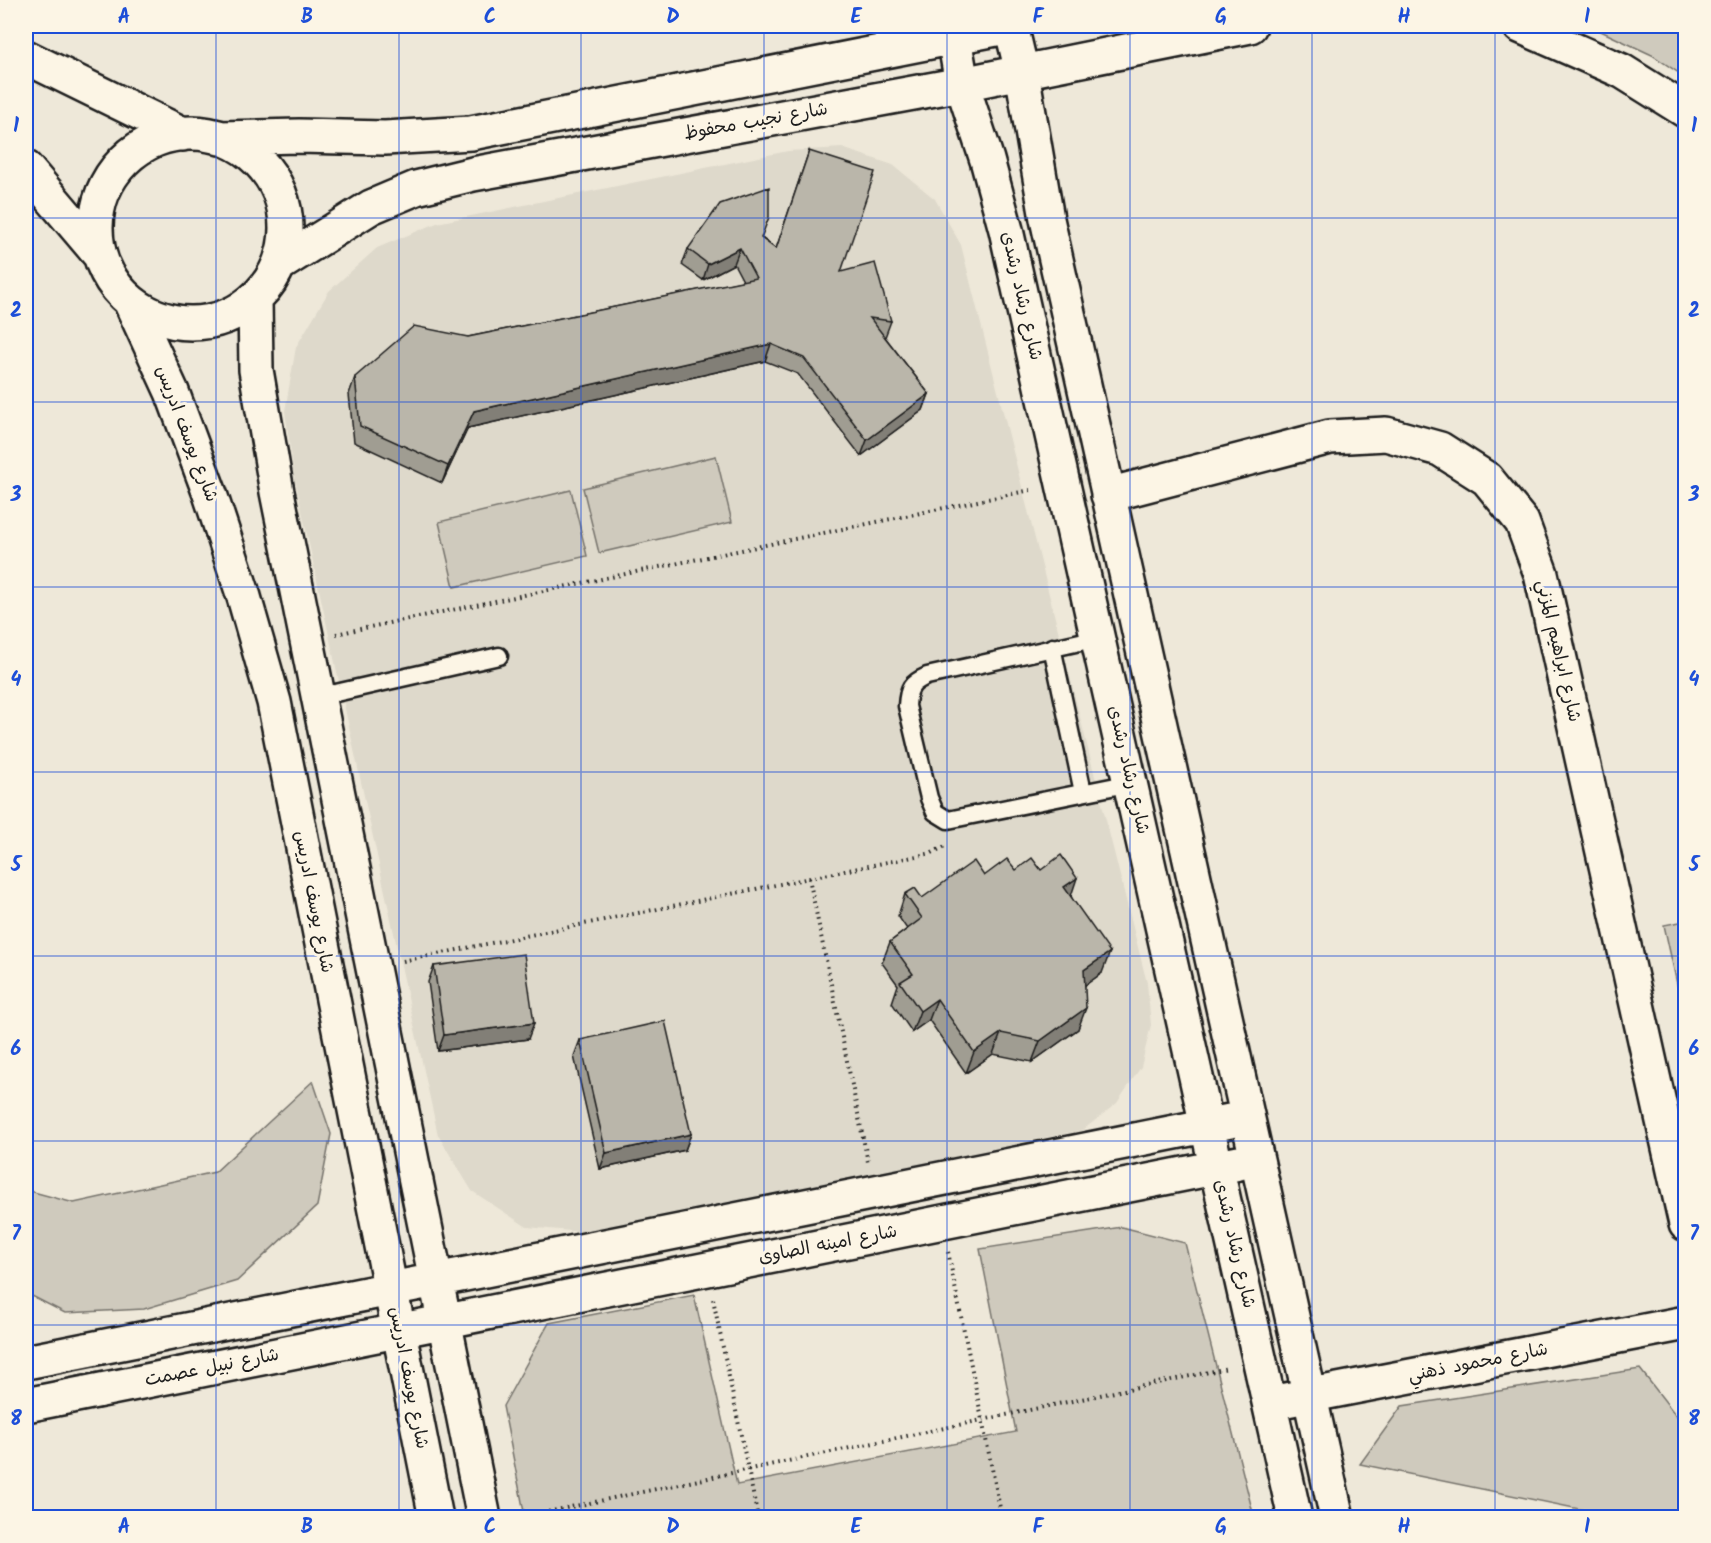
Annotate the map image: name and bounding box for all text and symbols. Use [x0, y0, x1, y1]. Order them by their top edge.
text: A [118, 2, 130, 34]
text: B [301, 2, 313, 34]
text: C [484, 2, 496, 34]
text: D [666, 2, 680, 34]
text: E [850, 2, 862, 34]
text: F [1033, 2, 1045, 34]
text: G [1215, 2, 1227, 34]
text: H [1397, 2, 1411, 34]
text: I [1584, 2, 1590, 34]
street label: شارع نجيب محفوظ [682, 95, 830, 149]
text: 1 [13, 111, 19, 143]
text: 1 [1691, 111, 1697, 143]
street label: شارع رشاد رشدى [992, 229, 1050, 363]
text: 2 [10, 296, 22, 328]
text: 2 [1688, 296, 1700, 328]
street label: شارع يوسف ادريس [147, 361, 225, 507]
text: 3 [10, 480, 22, 512]
text: 3 [1688, 480, 1700, 512]
street label: شارع ابراهيم المزني [1528, 577, 1588, 725]
text: 4 [11, 665, 22, 697]
text: 4 [1689, 665, 1700, 697]
street label: شارع رشاد رشدى [1099, 703, 1157, 837]
street label: شارع يوسف ادريس [285, 828, 341, 976]
text: 5 [10, 850, 23, 882]
text: 5 [1688, 850, 1701, 882]
text: 6 [11, 1034, 22, 1066]
text: 6 [1689, 1034, 1700, 1066]
street label: شارع رشاد رشدى [1205, 1177, 1263, 1311]
street label: شارع امينه الصاوى [756, 1217, 900, 1273]
text: 7 [11, 1219, 21, 1251]
text: 7 [1689, 1219, 1699, 1251]
street label: شارع يوسف ادريس [380, 1304, 436, 1452]
street label: شارع محمود ذهني [1406, 1335, 1550, 1391]
street label: شارع نبيل عصمت [142, 1341, 282, 1395]
text: 8 [10, 1404, 22, 1436]
text: 8 [1688, 1404, 1700, 1436]
text: A [118, 1512, 130, 1543]
text: B [301, 1512, 313, 1543]
text: C [484, 1512, 496, 1543]
text: D [666, 1512, 680, 1543]
text: E [850, 1512, 862, 1543]
text: F [1033, 1512, 1045, 1543]
text: G [1215, 1512, 1227, 1543]
text: H [1397, 1512, 1411, 1543]
text: I [1584, 1512, 1590, 1543]

